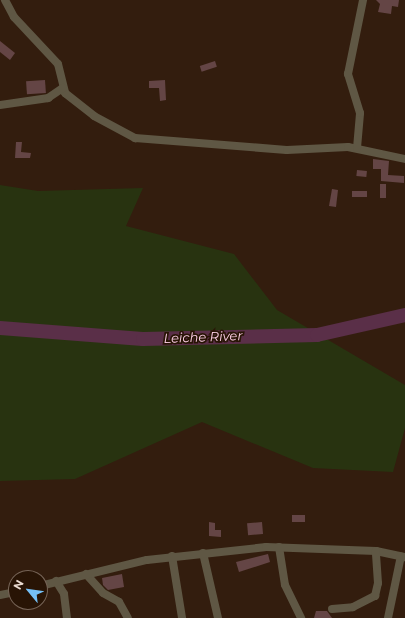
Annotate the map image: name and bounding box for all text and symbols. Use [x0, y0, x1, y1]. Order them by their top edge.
water label: Leiche River [163, 328, 243, 346]
north arrow [8, 570, 48, 610]
text: N [10, 577, 27, 592]

